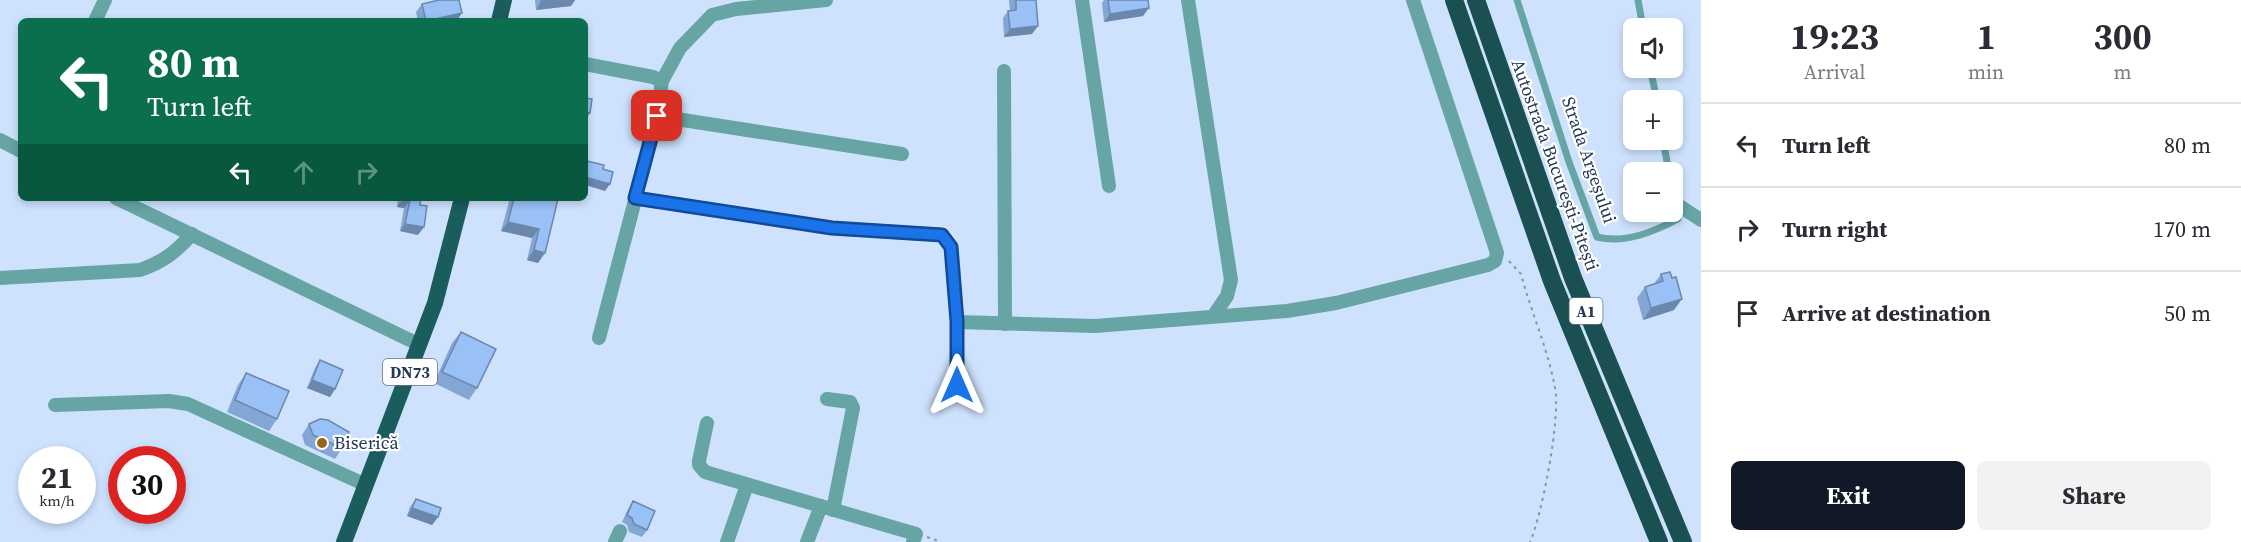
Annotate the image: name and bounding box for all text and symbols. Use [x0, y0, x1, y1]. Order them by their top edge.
text: 19:23 [1790, 12, 1879, 61]
text: 1 [1976, 12, 1996, 61]
text: 300 [2093, 12, 2152, 61]
map controls [1623, 18, 1683, 222]
button: sound [1623, 18, 1683, 78]
text: 80 m [147, 33, 240, 91]
icon: left [48, 42, 126, 120]
street label: Autostrada București-Pitești [1506, 56, 1605, 274]
text: Arrival [1804, 58, 1865, 86]
text: min [1968, 58, 2004, 86]
text: m [2114, 58, 2132, 86]
text: Turn left [147, 88, 251, 125]
pin [631, 90, 682, 141]
button: + [1623, 90, 1683, 150]
street label: Strada Argeșului [1556, 93, 1623, 226]
icon: arrive [640, 99, 673, 132]
icon: left [1731, 129, 1764, 162]
text: Turn left [1782, 130, 1870, 160]
text: 80 m [2164, 130, 2211, 160]
icon: left [224, 156, 257, 189]
icon: ahead [287, 156, 320, 189]
icon: right [350, 156, 383, 189]
button: − [1623, 162, 1683, 222]
icon: right [1731, 213, 1764, 246]
text: Turn right [1782, 214, 1887, 244]
text: 170 m [2153, 214, 2211, 244]
icon: arrive [1731, 297, 1764, 330]
road number: A1 [1570, 298, 1602, 324]
text: Arrive at destination [1782, 298, 1991, 328]
text: 50 m [2164, 298, 2211, 328]
position arrow [925, 353, 989, 417]
road number: DN73 [383, 359, 437, 385]
place label: Biserică [334, 430, 399, 455]
marker: Biserică [315, 436, 329, 450]
speed limit sign: 30 [108, 446, 186, 524]
text: 21 [41, 457, 73, 498]
button: Exit [1731, 461, 1965, 530]
button: Share [1977, 461, 2211, 530]
text: km/h [39, 490, 75, 511]

